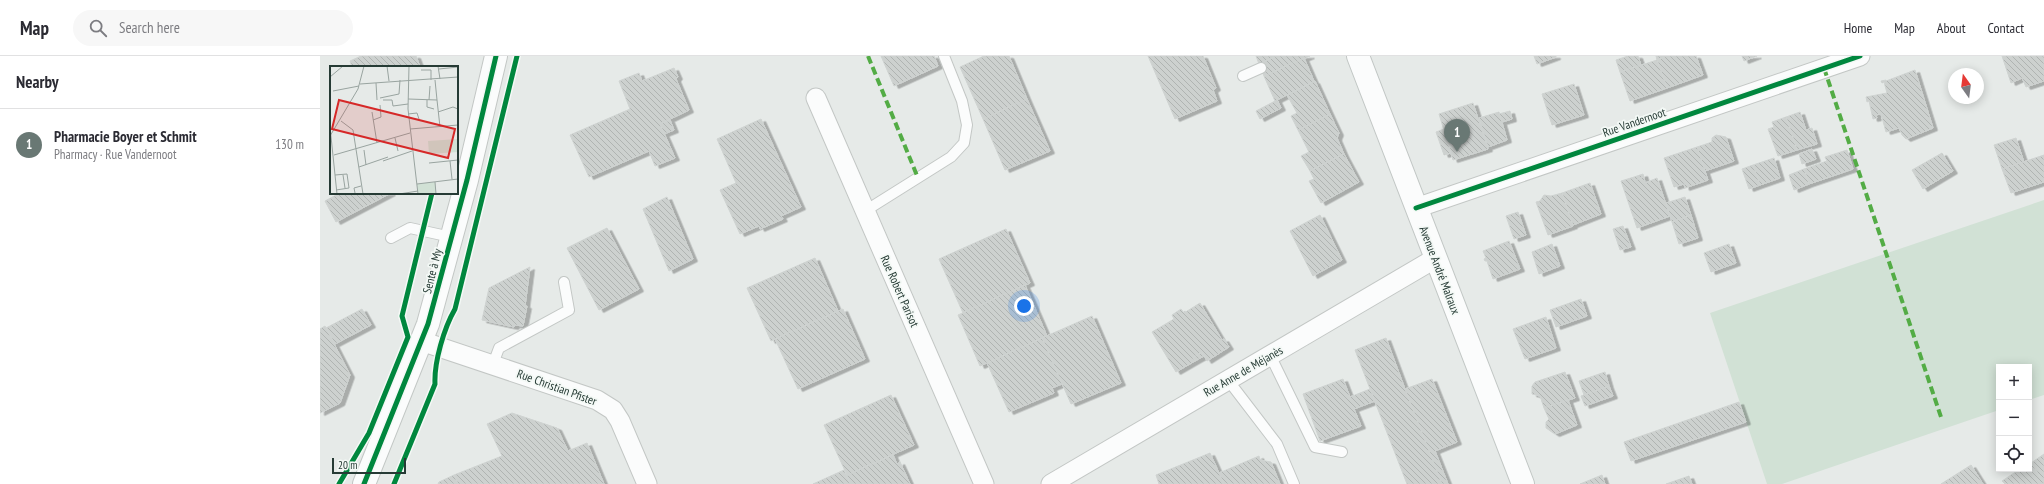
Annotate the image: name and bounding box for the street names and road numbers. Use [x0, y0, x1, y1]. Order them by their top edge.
street label: Rue Vandernoot [1600, 104, 1668, 140]
street label: Avenue André Malraux [1416, 224, 1464, 316]
street label: Sente à My [419, 247, 445, 295]
street label: Rue Robert Parisot [878, 253, 923, 330]
street label: Rue Anne de Méjanès [1201, 342, 1285, 400]
street label: Rue Christian Pfister [515, 366, 600, 409]

